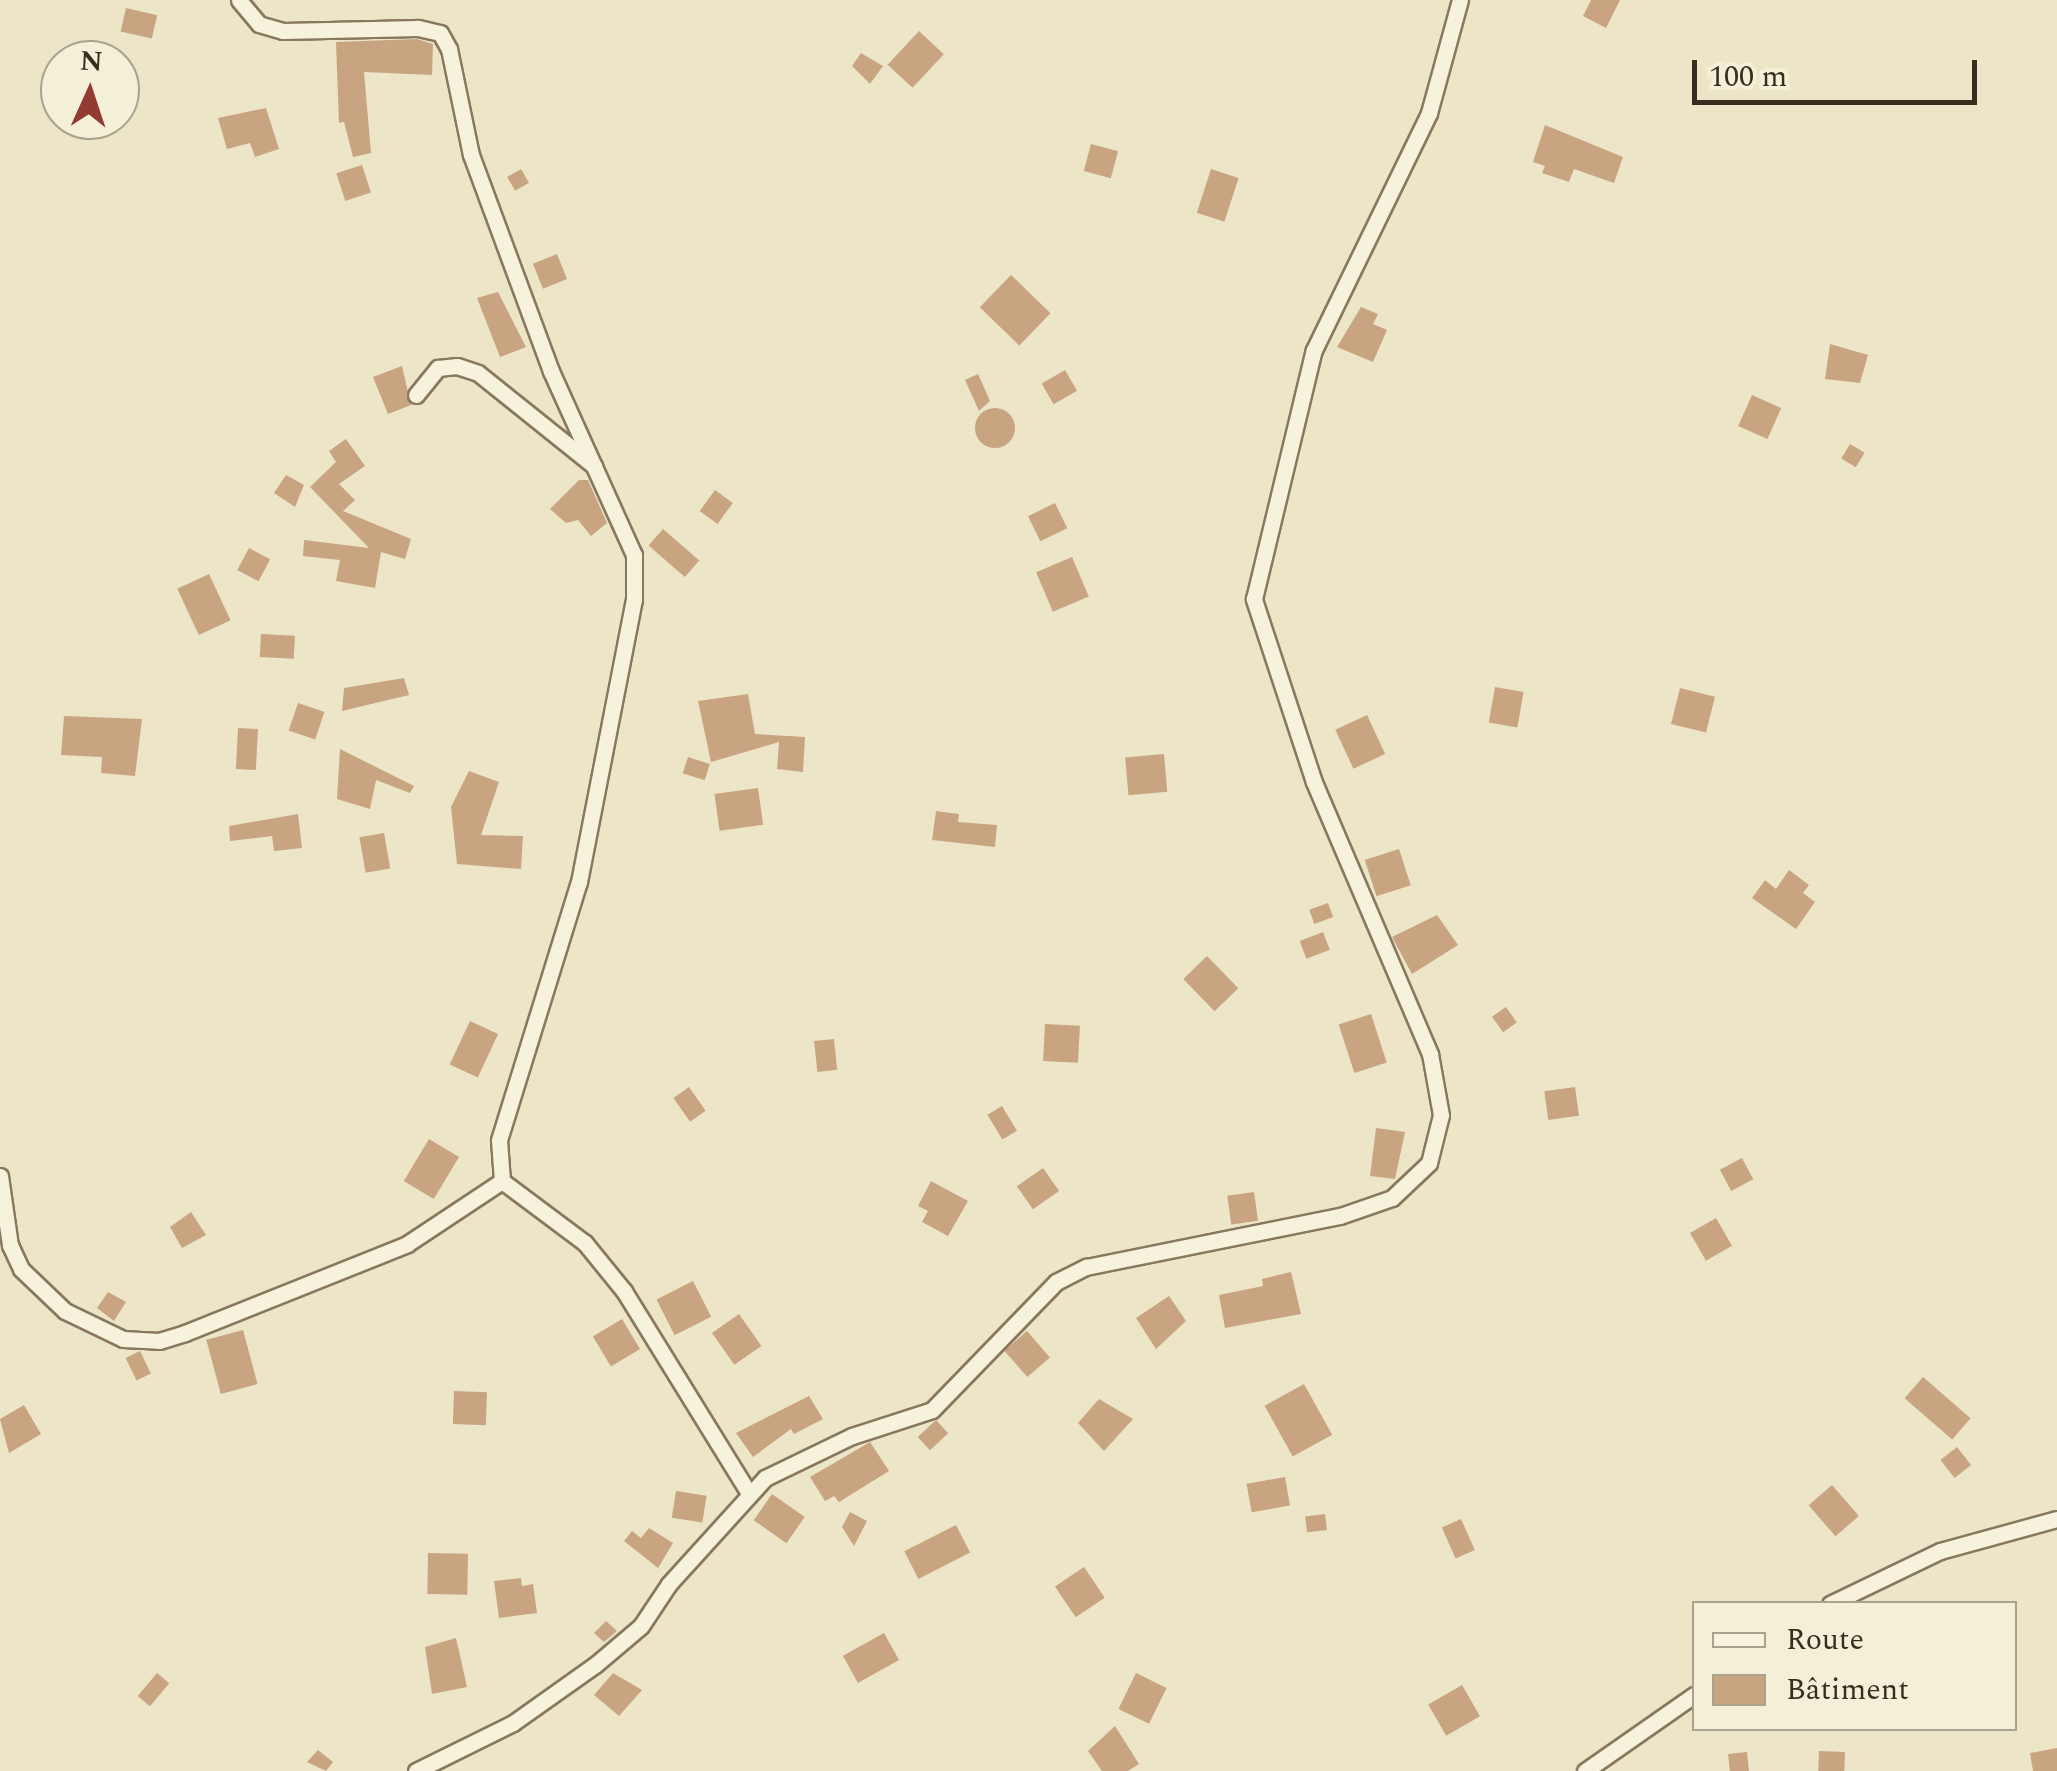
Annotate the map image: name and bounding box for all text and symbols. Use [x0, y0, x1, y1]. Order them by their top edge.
text: N [79, 39, 104, 84]
north arrow [40, 40, 140, 140]
scale bar [1697, 40, 1982, 102]
text: 100 m [1709, 54, 1787, 100]
legend [1692, 1601, 2017, 1731]
text: Route [1786, 1617, 1864, 1663]
text: Bâtiment [1786, 1667, 1909, 1713]

